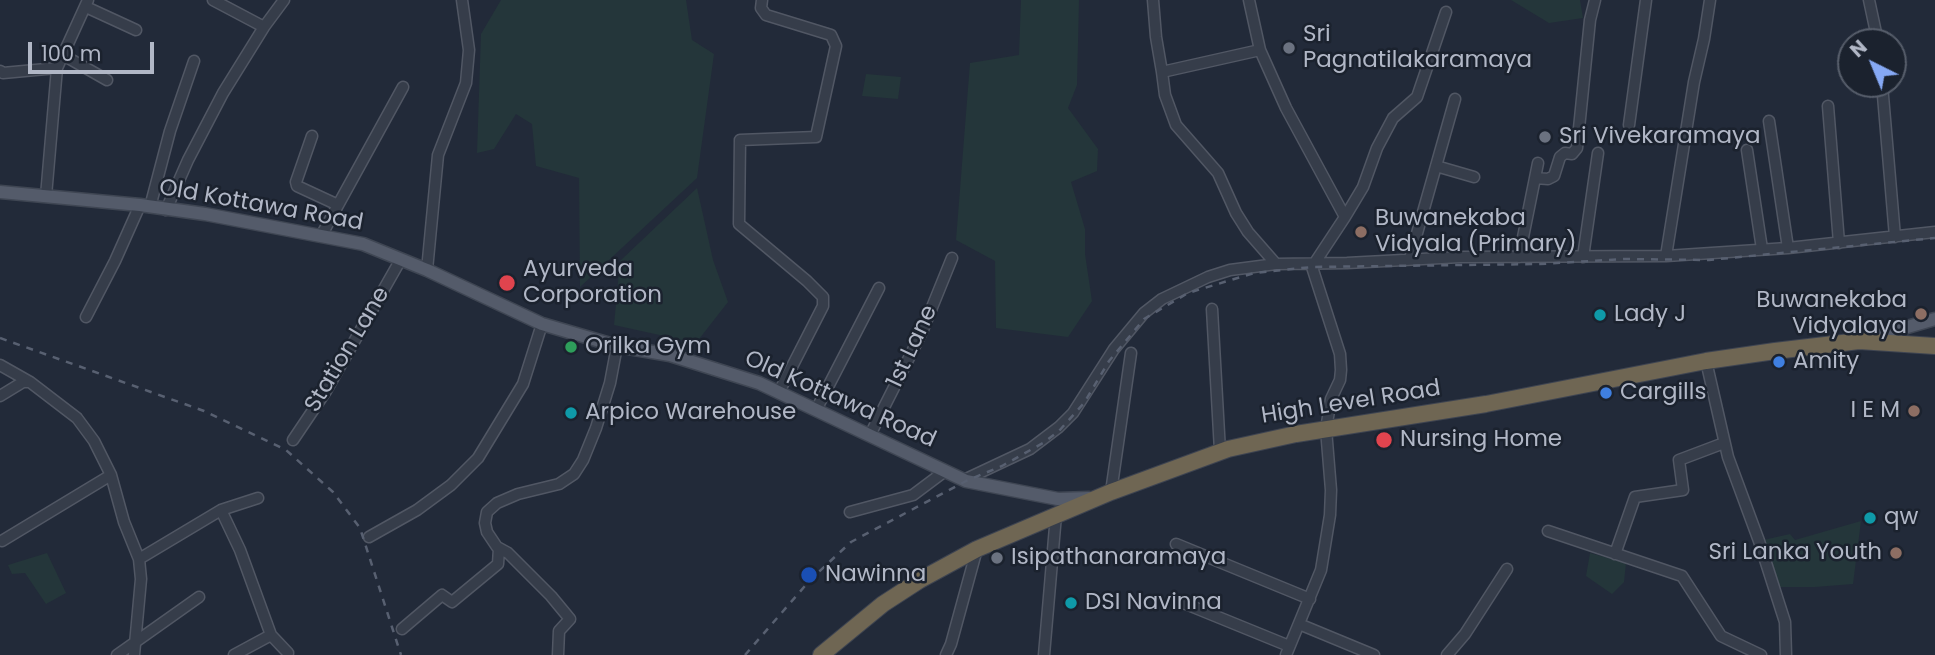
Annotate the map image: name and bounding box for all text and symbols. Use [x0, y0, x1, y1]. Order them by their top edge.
place label: Sri Pagnatilakaramaya [1303, 21, 1532, 75]
scale bar [32, 28, 158, 72]
north arrow [1837, 28, 1907, 98]
text: N [1844, 34, 1873, 63]
text: 100 m [41, 39, 101, 68]
marker: Sri Pagnatilakaramaya [1281, 40, 1297, 56]
place label: Sri Vivekaramaya [1559, 123, 1761, 151]
marker: Sri Vivekaramaya [1537, 129, 1553, 145]
street label: Old Kottawa Road [157, 174, 365, 238]
place label: Buwanekaba Vidyala (Primary) [1375, 205, 1577, 259]
marker: Buwanekaba Vidyala (Primary) [1353, 224, 1369, 240]
place label: Ayurveda Corporation [523, 256, 662, 310]
marker: Ayurveda Corporation [497, 273, 517, 293]
street label: Station Lane [300, 282, 396, 418]
place label: Buwanekaba Vidyalaya [1756, 287, 1907, 341]
street label: 1st Lane [882, 301, 944, 393]
place label: Lady J [1614, 301, 1686, 329]
marker: Buwanekaba Vidyalaya [1913, 306, 1929, 322]
marker: Lady J [1592, 307, 1608, 323]
place label: Orilka Gym [585, 333, 711, 361]
marker: Orilka Gym [563, 339, 579, 355]
street label: Old Kottawa Road [740, 345, 940, 455]
place label: Amity [1793, 348, 1859, 376]
marker: Amity [1771, 354, 1787, 370]
street label: High Level Road [1259, 375, 1443, 431]
place label: Cargills [1620, 379, 1706, 407]
marker: Cargills [1598, 385, 1614, 401]
place label: I E M [1850, 397, 1900, 425]
place label: Arpico Warehouse [585, 399, 796, 427]
marker: I E M [1906, 403, 1922, 419]
marker: Arpico Warehouse [563, 405, 579, 421]
place label: Nursing Home [1400, 426, 1562, 454]
marker: Nursing Home [1374, 430, 1394, 450]
place label: qw [1884, 504, 1918, 532]
marker: qw [1862, 510, 1878, 526]
place label: Sri Lanka Youth [1708, 539, 1882, 567]
place label: Isipathanaramaya [1011, 544, 1226, 572]
marker: Sri Lanka Youth [1888, 545, 1904, 561]
marker: Isipathanaramaya [989, 550, 1005, 566]
place label: Nawinna [825, 561, 926, 589]
marker: Nawinna [799, 565, 819, 585]
place label: DSI Navinna [1085, 589, 1222, 617]
marker: DSI Navinna [1063, 595, 1079, 611]

